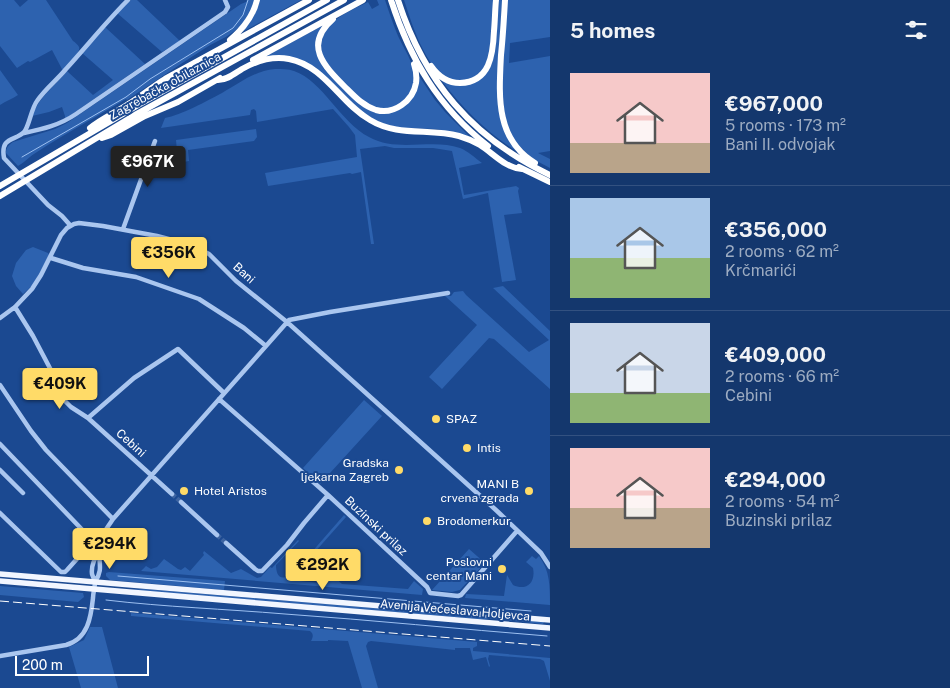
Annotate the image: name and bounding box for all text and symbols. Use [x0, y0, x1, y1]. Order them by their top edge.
icon: filters [902, 16, 930, 44]
text: 5 homes [570, 18, 655, 43]
street label: Zagrebačka obilaznica [107, 49, 223, 123]
text: €967,000 [725, 91, 823, 116]
icon: home [610, 93, 670, 153]
text: 5 rooms · 173 m² [725, 116, 846, 135]
text: Bani II. odvojak [725, 135, 835, 154]
pin: €967K [113, 146, 183, 188]
text: €967K [122, 152, 174, 171]
text: €356,000 [725, 217, 827, 242]
icon: home [610, 218, 670, 278]
pin: €356K [134, 236, 204, 279]
text: 2 rooms · 62 m² [725, 242, 839, 261]
text: €356K [142, 243, 196, 262]
street label: Bani [230, 260, 258, 286]
text: Krčmarići [725, 261, 796, 280]
text: €409,000 [725, 342, 826, 367]
icon: home [610, 343, 670, 403]
text: 2 rooms · 66 m² [725, 367, 839, 386]
pin: €409K [25, 368, 95, 410]
text: €409K [33, 374, 87, 393]
text: Cebini [725, 386, 772, 405]
place label: SPAZ [446, 412, 478, 426]
marker: SPAZ [430, 413, 442, 425]
street label: Cebini [113, 426, 149, 460]
place label: Intis [477, 441, 501, 455]
marker: Intis [461, 442, 473, 454]
place label: Gradska ljekarna Zagreb [301, 456, 389, 484]
marker: Gradska ljekarna Zagreb [393, 464, 405, 476]
text: €294,000 [725, 467, 826, 492]
icon: home [610, 468, 670, 528]
place label: MANI B crvena zgrada [440, 477, 519, 505]
place label: Hotel Aristos [194, 484, 267, 498]
marker: Hotel Aristos [178, 485, 190, 497]
marker: MANI B crvena zgrada [523, 485, 535, 497]
text: 2 rooms · 54 m² [725, 492, 840, 511]
street label: Buzinski prilaz [342, 494, 410, 559]
text: Buzinski prilaz [725, 511, 832, 530]
place label: Brodomerkur [437, 514, 511, 528]
marker: Brodomerkur [421, 515, 433, 527]
pin: €294K [75, 528, 145, 570]
text: €294K [83, 534, 137, 553]
pin: €292K [288, 548, 358, 591]
text: €292K [297, 555, 349, 574]
place label: Poslovni centar Mani [426, 555, 492, 583]
marker: Poslovni centar Mani [496, 563, 508, 575]
street label: Avenija Većeslava Holjevca [379, 596, 531, 624]
scale bar [15, 653, 149, 676]
text: 200 m [22, 657, 63, 673]

